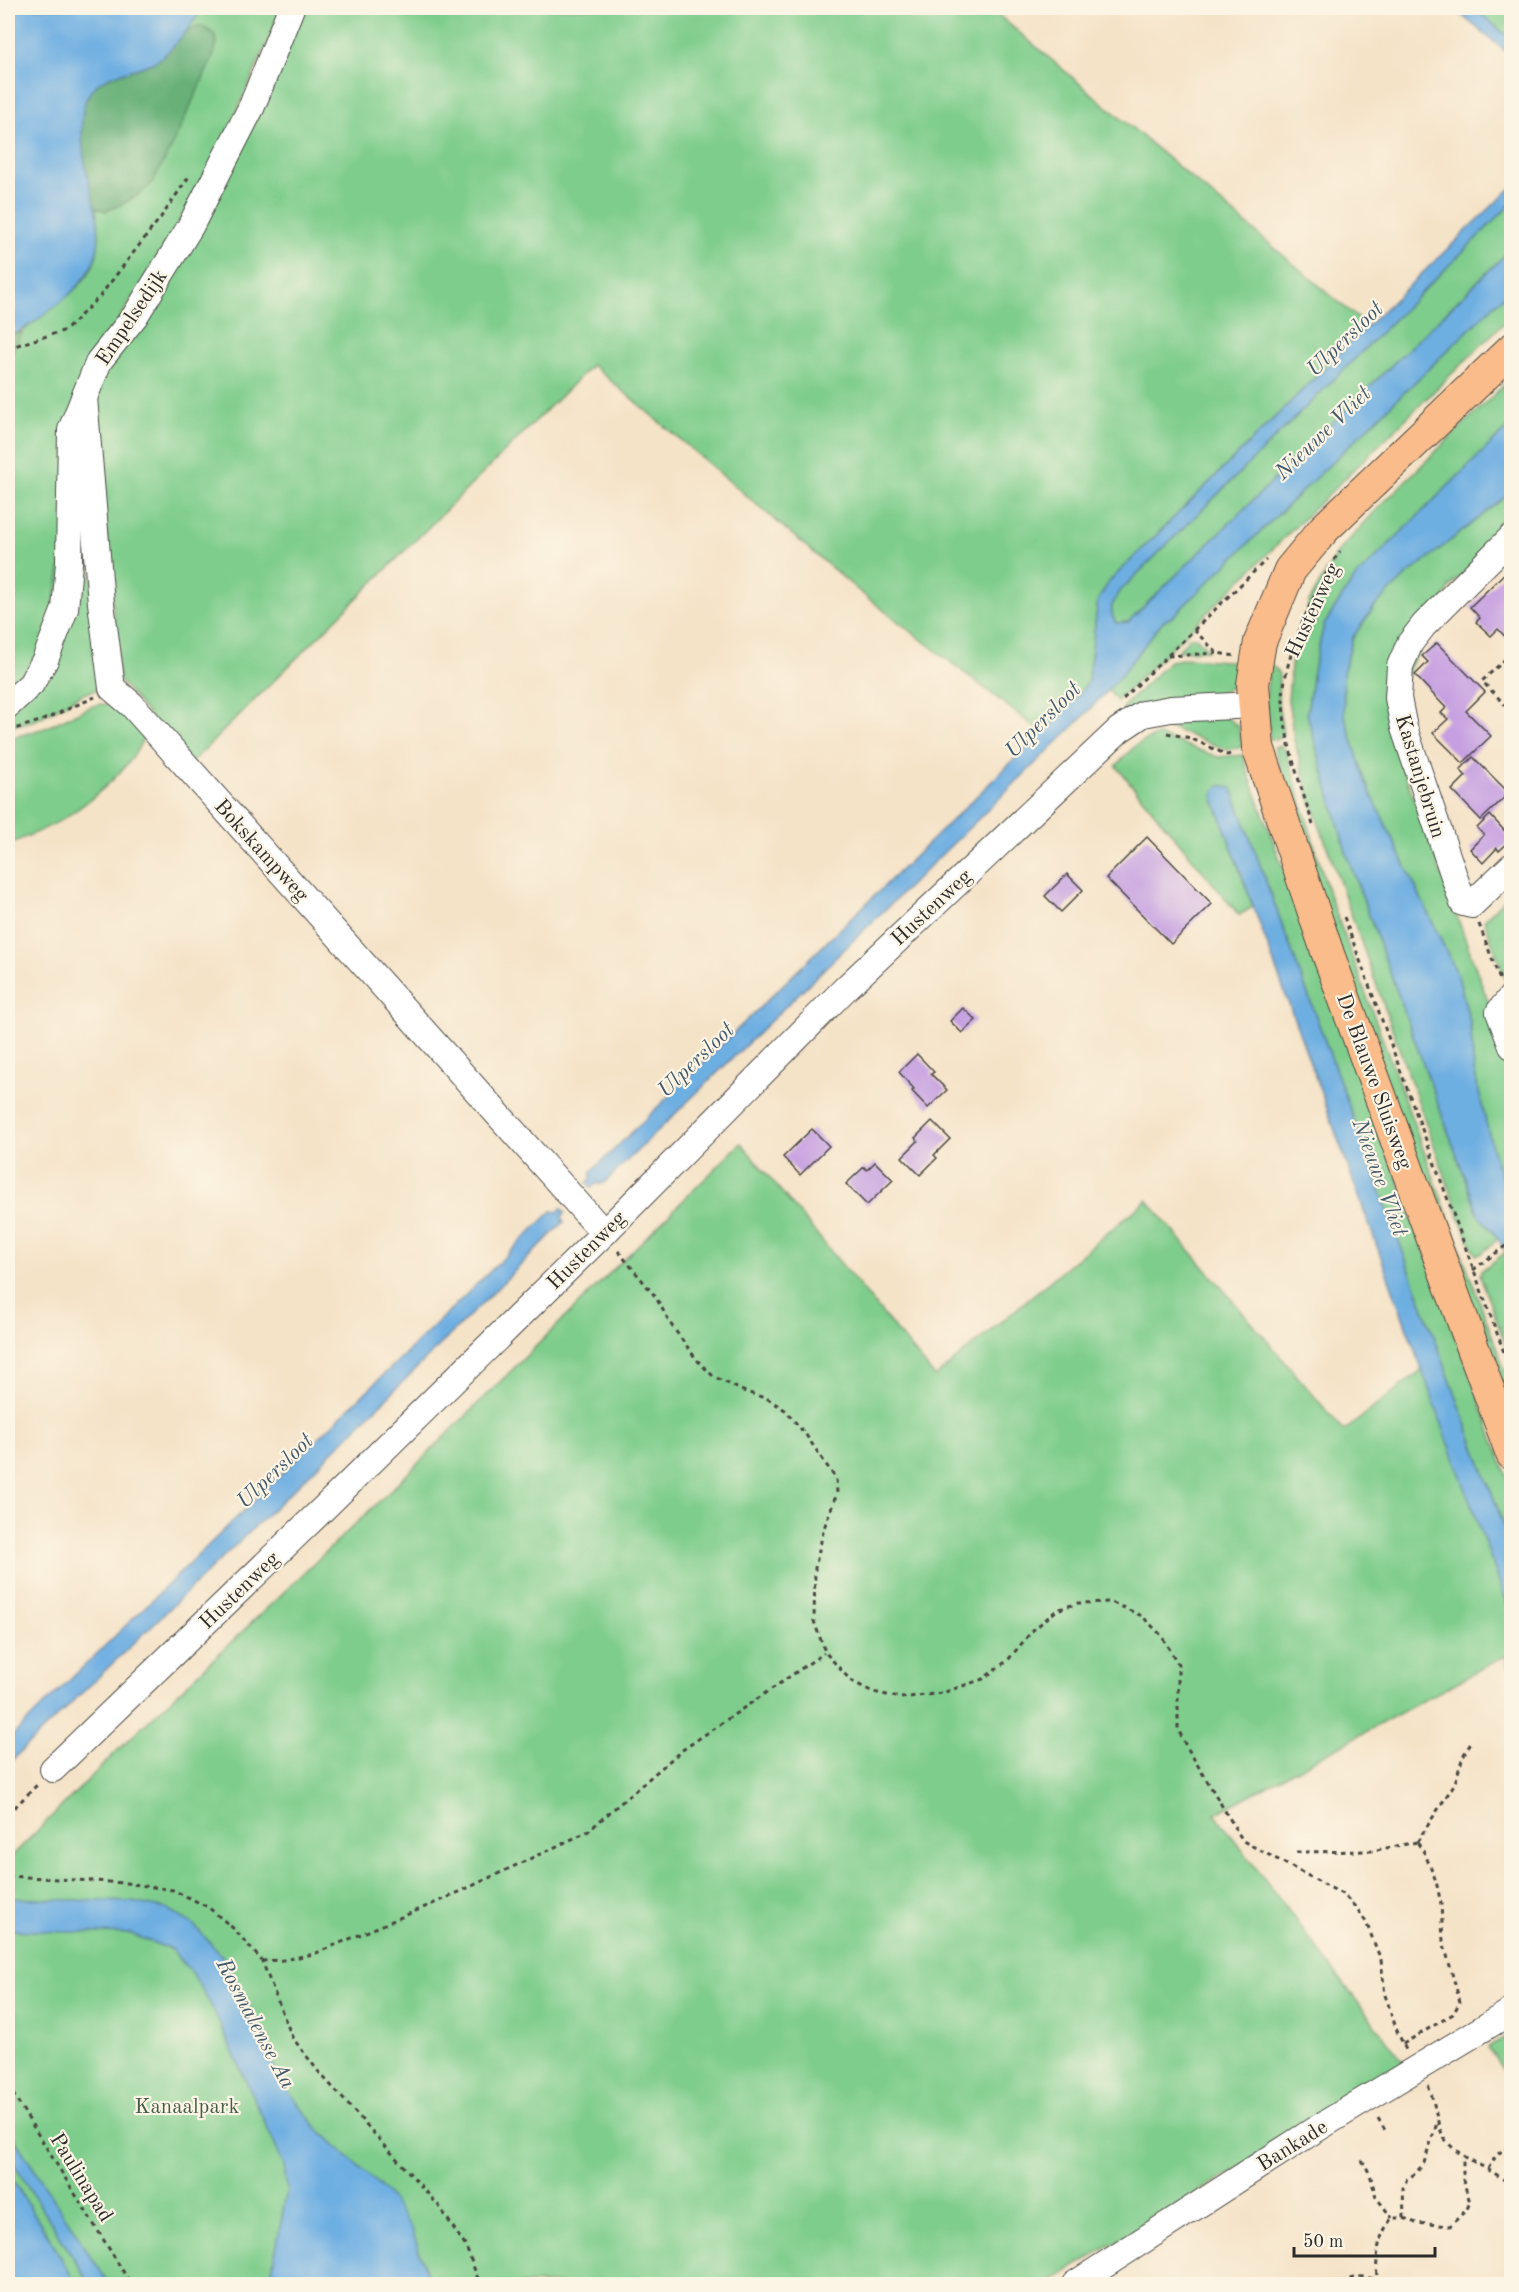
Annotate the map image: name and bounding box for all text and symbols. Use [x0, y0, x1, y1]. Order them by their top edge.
street label: Empelsedijk [93, 266, 172, 369]
water label: Ulpersloot [1303, 297, 1389, 381]
water label: Nieuwe Vliet [1271, 382, 1376, 485]
street label: Hustenweg [1282, 560, 1345, 661]
water label: Ulpersloot [1001, 678, 1086, 762]
street label: Kastanjebruin [1391, 712, 1448, 841]
street label: Bokskampweg [210, 796, 313, 907]
street label: Hustenweg [888, 865, 977, 950]
street label: De Blauwe Sluisweg [1332, 991, 1415, 1173]
water label: Ulpersloot [654, 1018, 740, 1102]
water label: Nieuwe Vliet [1347, 1115, 1411, 1240]
street label: Hustenweg [544, 1207, 631, 1294]
water label: Ulpersloot [233, 1429, 319, 1513]
street label: Hustenweg [196, 1548, 284, 1634]
water label: Rosmalense Aa [211, 1954, 299, 2093]
park label: Kanaalpark [135, 2097, 239, 2118]
street label: Bankade [1254, 2117, 1331, 2176]
street label: Paulinapad [45, 2130, 116, 2226]
scale bar [1294, 2220, 1435, 2258]
text: 50 m [1303, 2233, 1343, 2251]

